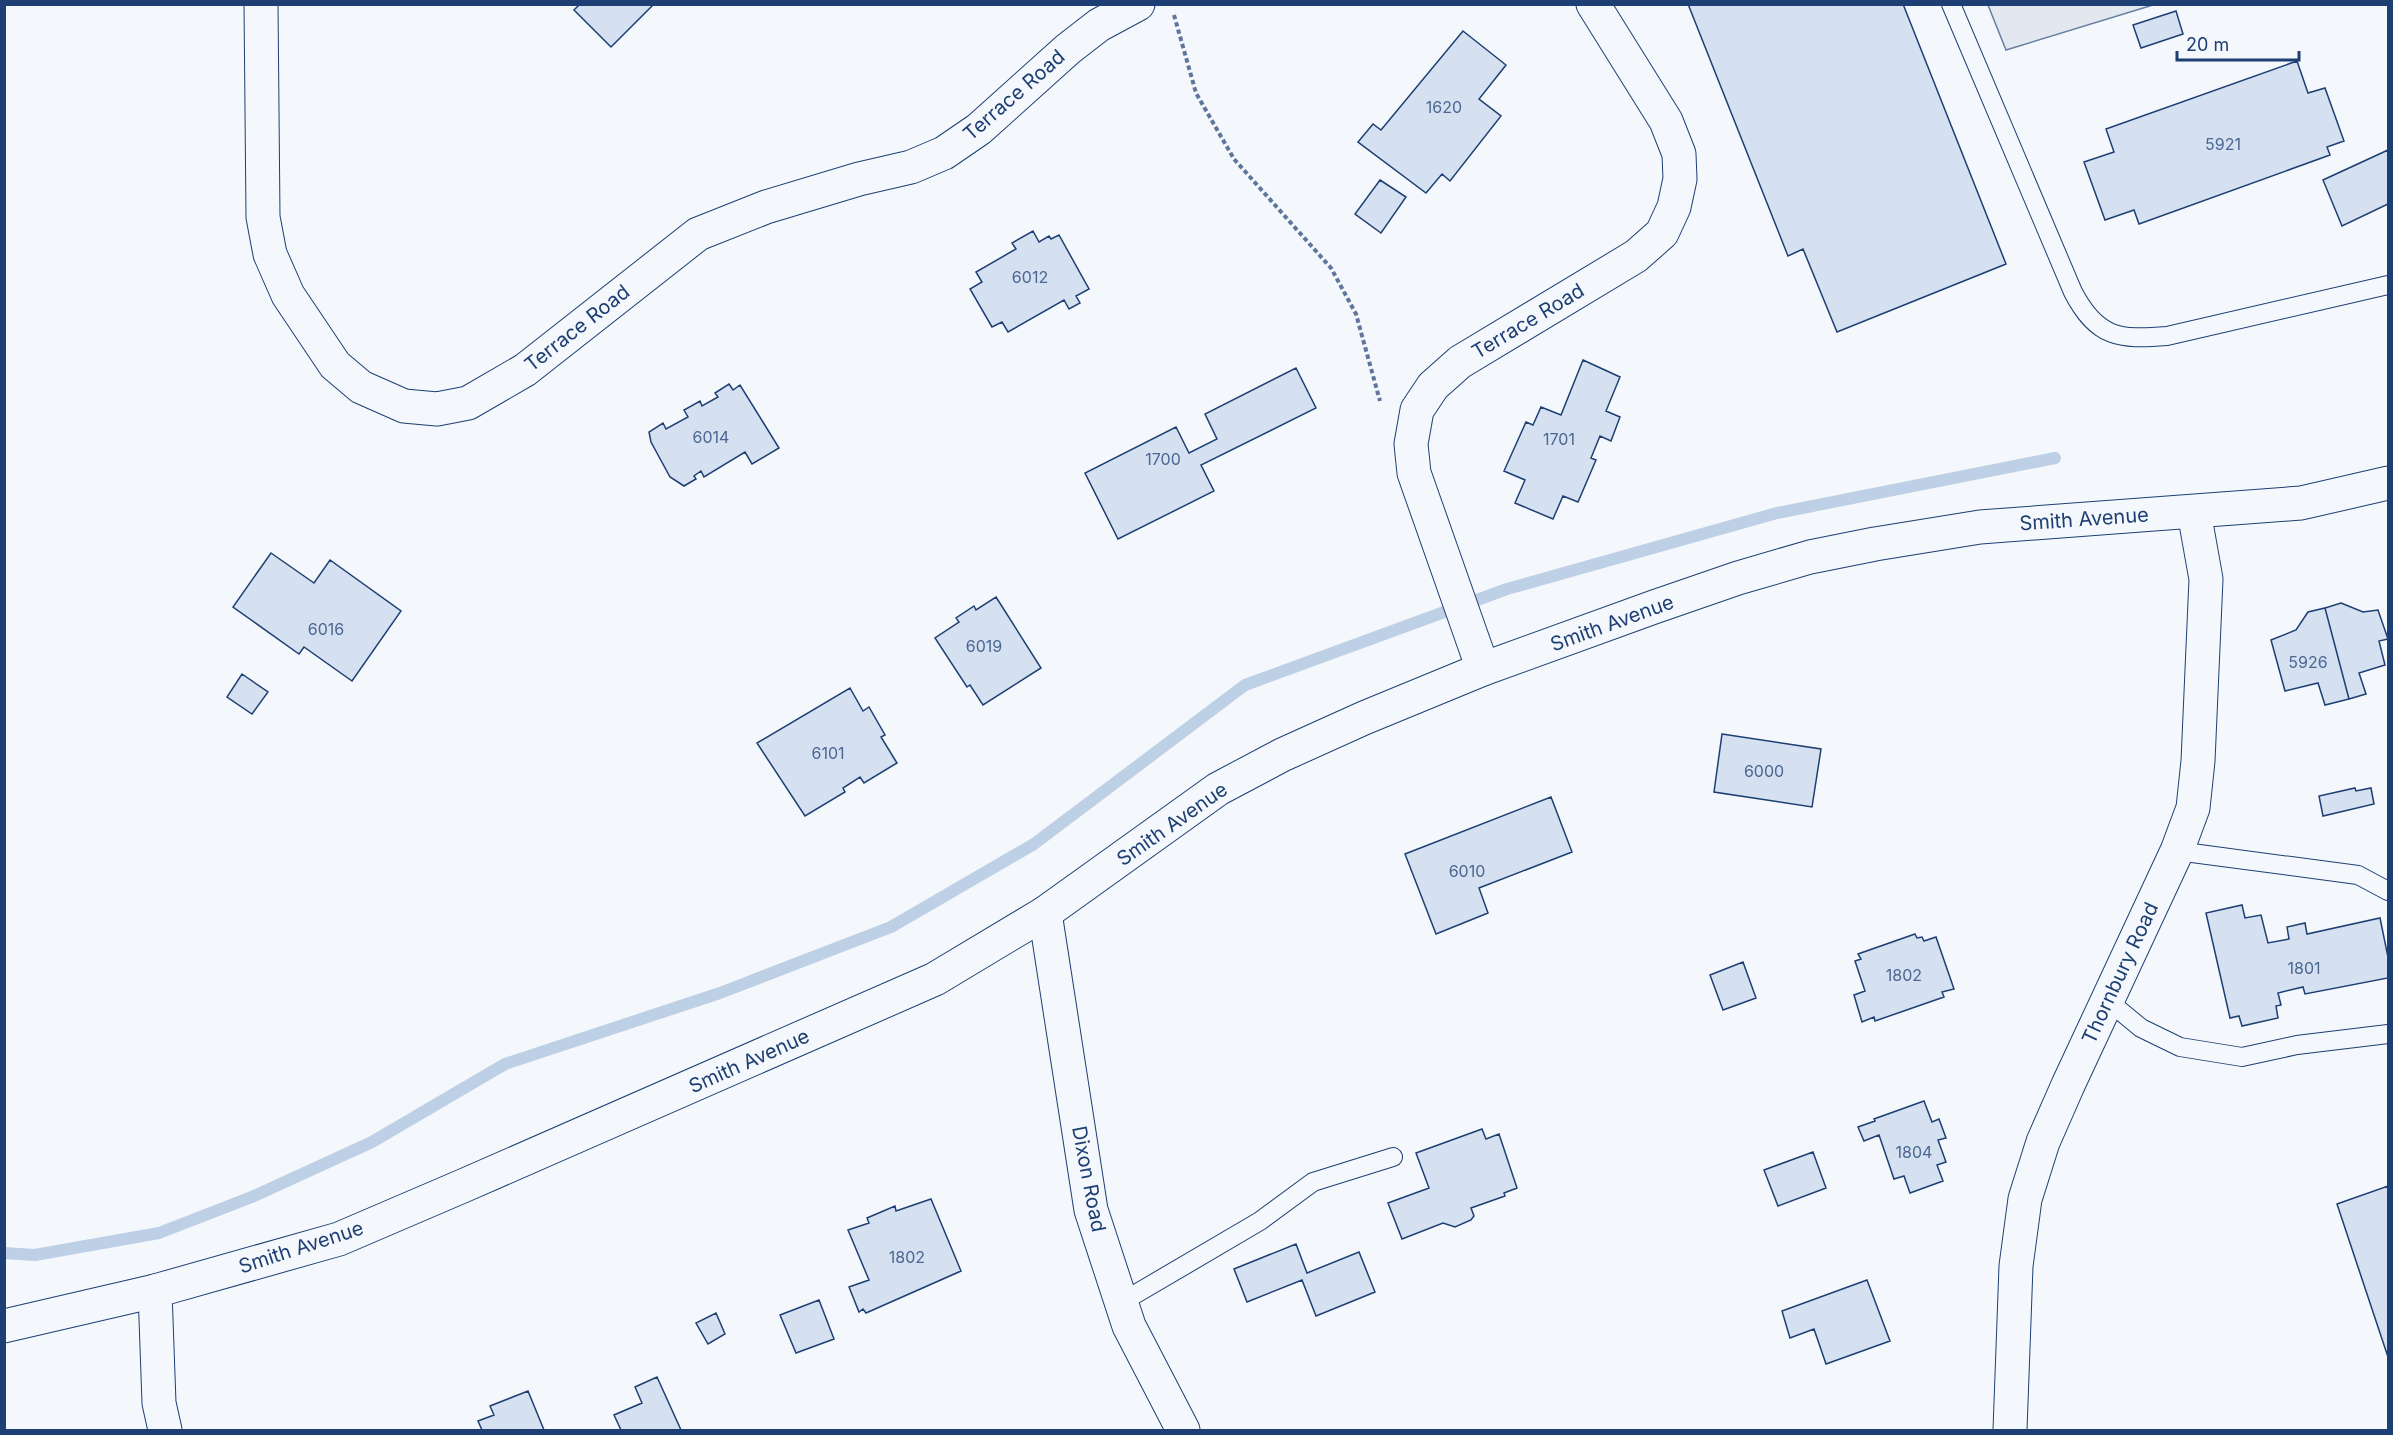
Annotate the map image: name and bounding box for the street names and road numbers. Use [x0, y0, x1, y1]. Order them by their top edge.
street label: Terrace Road [958, 44, 1070, 146]
street label: Terrace Road [1468, 278, 1588, 364]
street label: Terrace Road [520, 280, 634, 376]
street label: Smith Avenue [2019, 503, 2149, 535]
street label: Smith Avenue [1547, 590, 1677, 656]
street label: Smith Avenue [1112, 777, 1232, 871]
street label: Thornbury Road [2077, 898, 2163, 1048]
street label: Smith Avenue [685, 1024, 813, 1098]
street label: Dixon Road [1067, 1124, 1111, 1234]
street label: Smith Avenue [236, 1216, 366, 1278]

